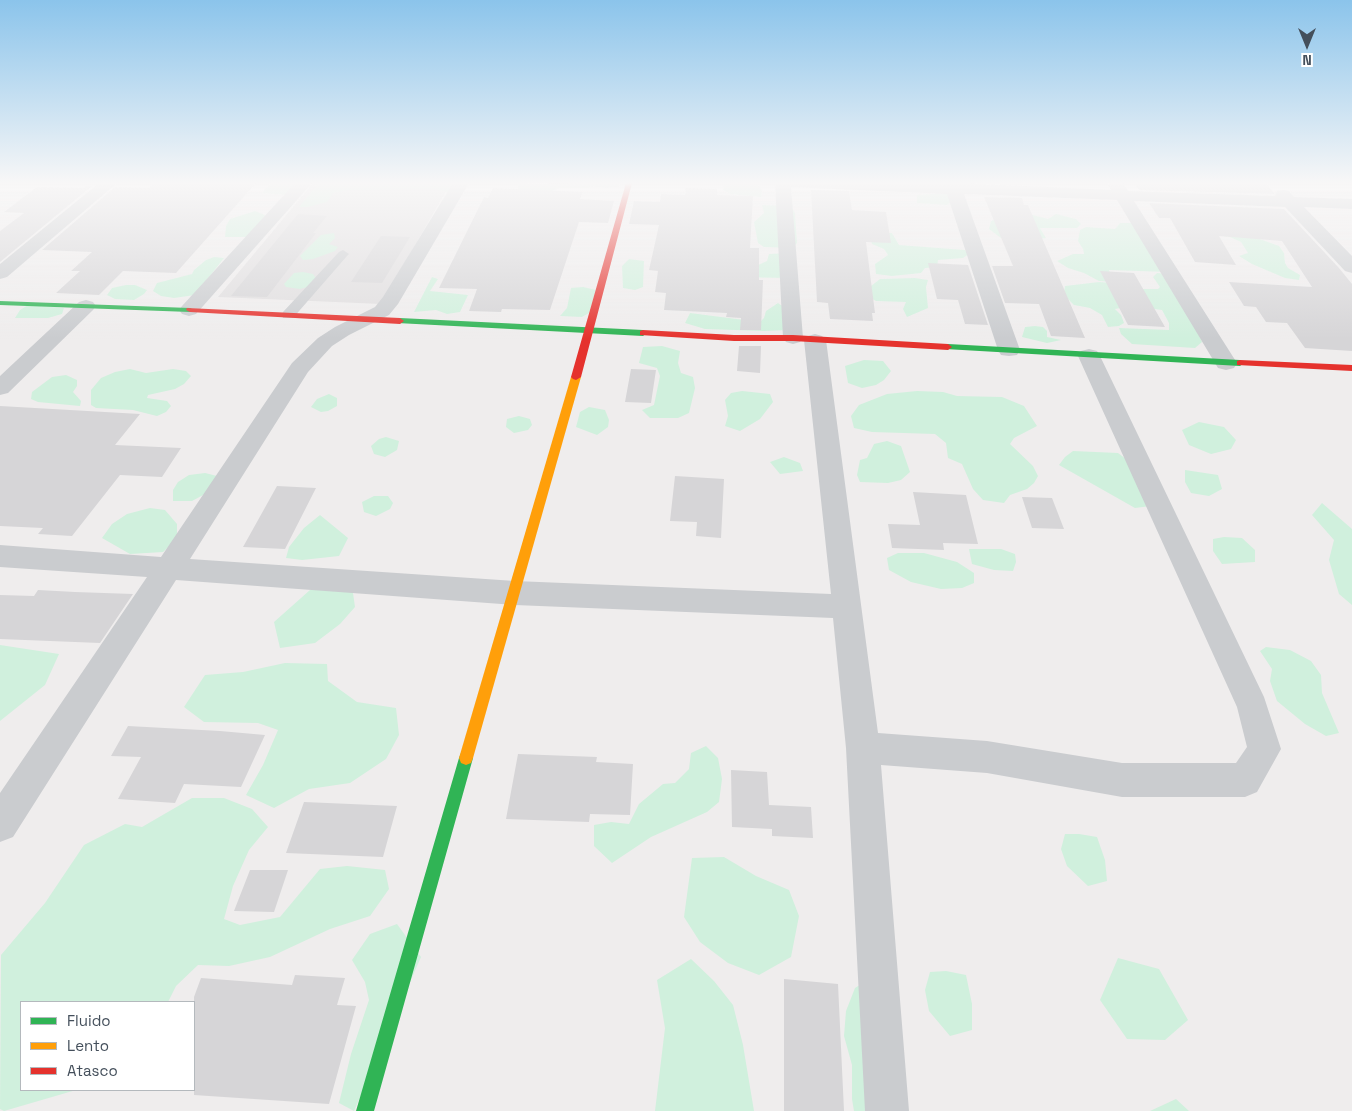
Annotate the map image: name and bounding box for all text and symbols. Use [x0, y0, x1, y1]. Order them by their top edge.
north arrow [1282, 20, 1332, 70]
text: N [1302, 51, 1312, 69]
legend [20, 1001, 195, 1091]
text: Fluido [67, 1011, 111, 1030]
text: Lento [67, 1036, 109, 1055]
text: Atasco [67, 1061, 118, 1080]

